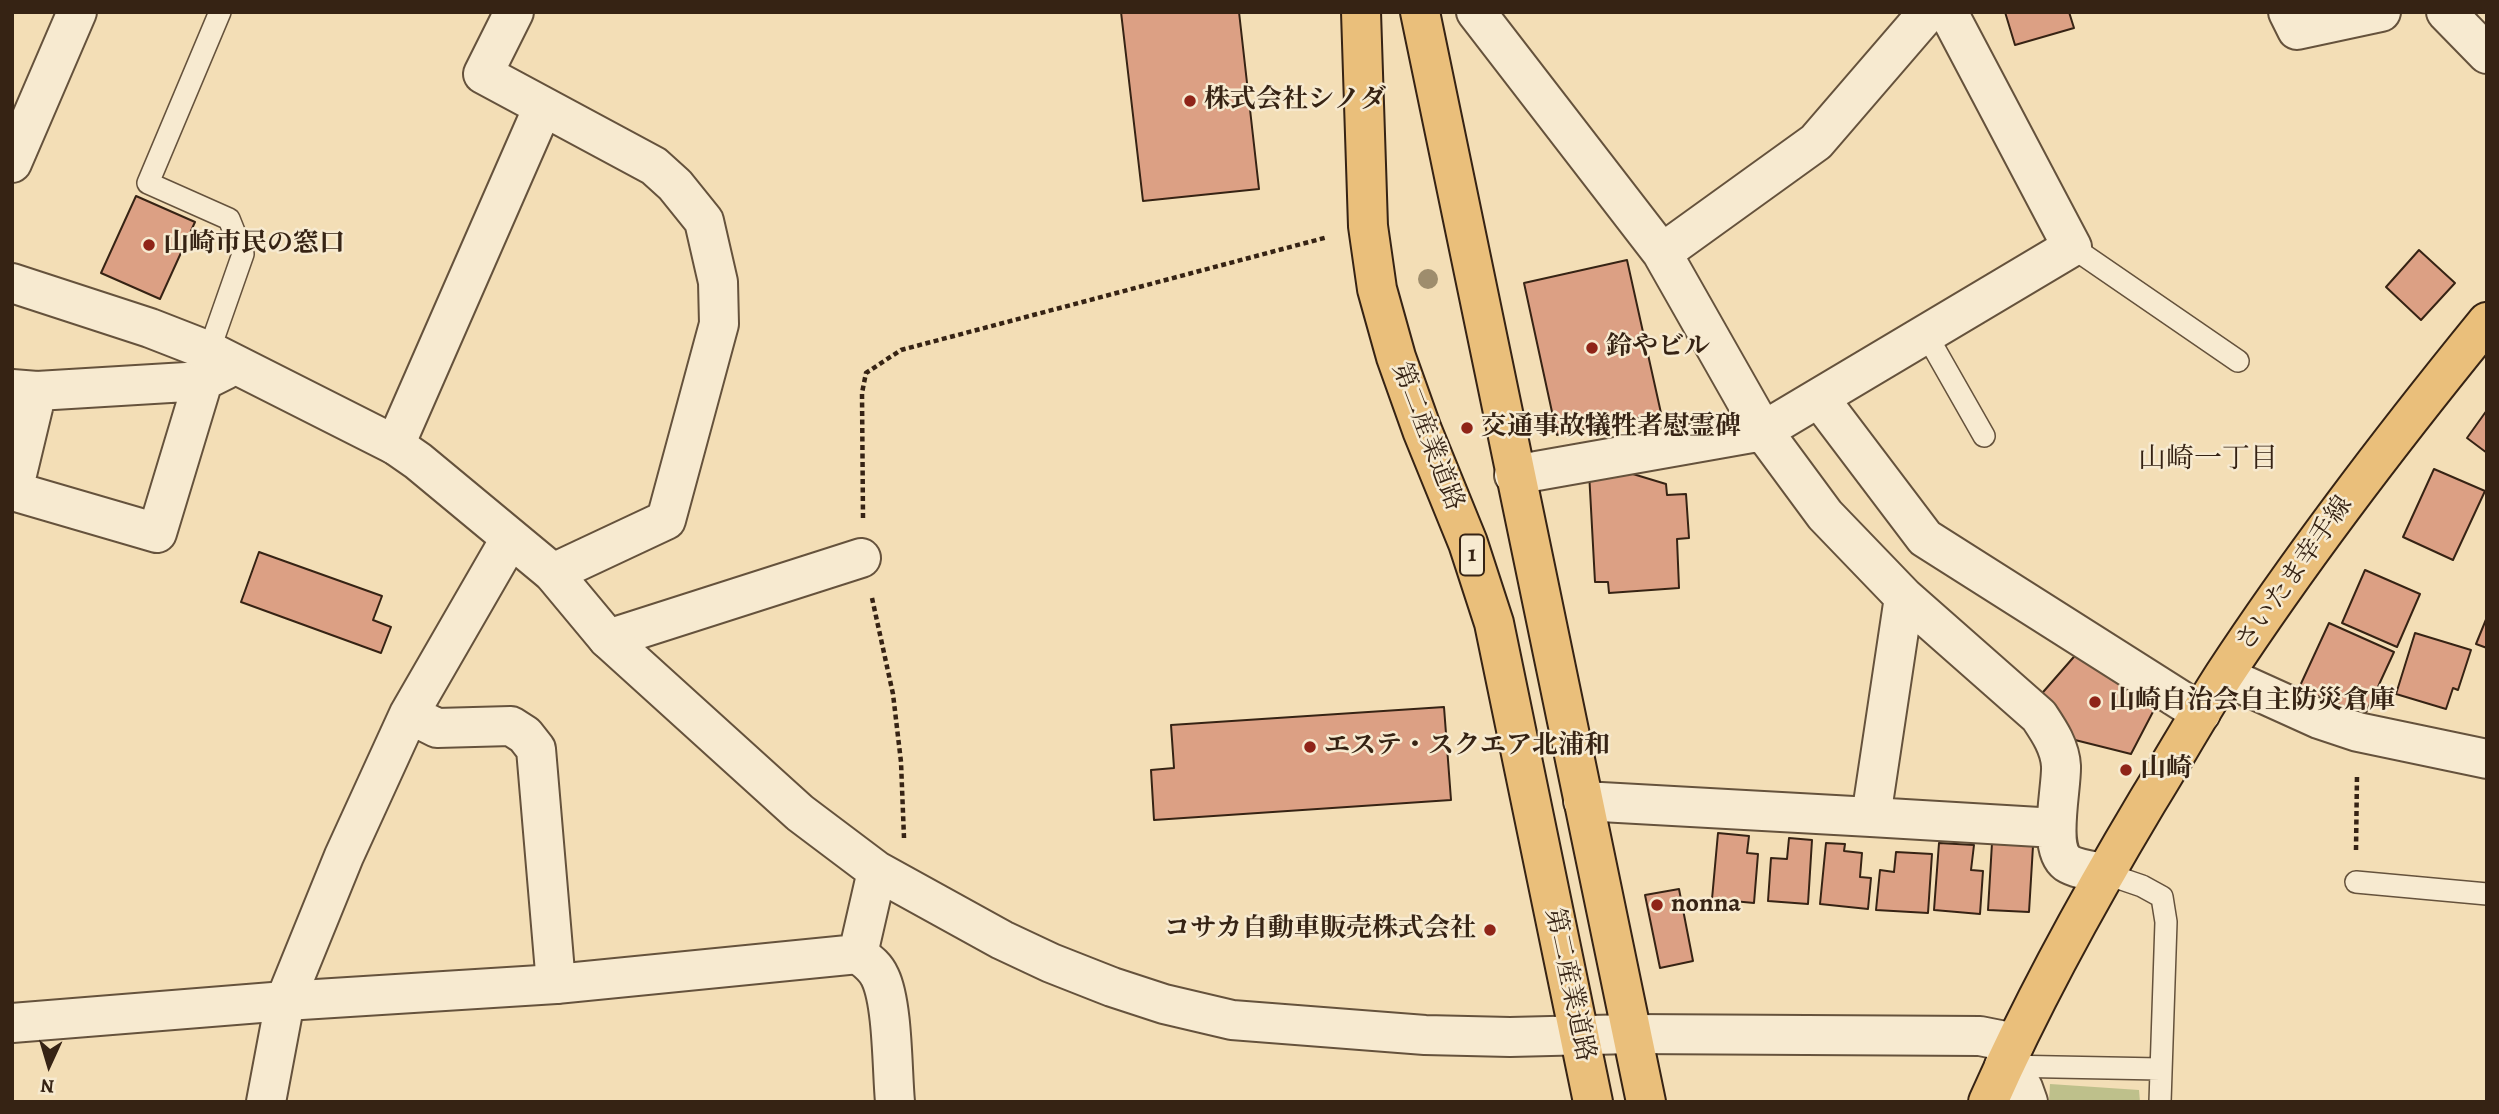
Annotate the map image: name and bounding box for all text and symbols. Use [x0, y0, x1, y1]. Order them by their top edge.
place label: 株式会社シノダ [1204, 85, 1386, 117]
marker: 株式会社シノダ [1182, 93, 1198, 109]
place label: 山崎市民の窓口 [163, 229, 345, 261]
marker: 山崎市民の窓口 [141, 237, 157, 253]
place label: 鈴やビル [1606, 332, 1710, 364]
marker: 鈴やビル [1584, 340, 1600, 356]
street label: 第二産業道路 [1384, 359, 1470, 515]
place label: 交通事故犠牲者慰霊碑 [1481, 412, 1741, 444]
marker: 交通事故犠牲者慰霊碑 [1459, 420, 1475, 436]
district label: 山崎一丁目 [2138, 443, 2278, 477]
street label: さいたま幸手線 [2230, 491, 2360, 657]
road number: 1 [1460, 534, 1484, 576]
place label: 山崎自治会自主防災倉庫 [2109, 686, 2395, 718]
marker: 山崎自治会自主防災倉庫 [2087, 694, 2103, 710]
place label: エステ・スクエア北浦和 [1324, 731, 1610, 763]
marker: エステ・スクエア北浦和 [1302, 739, 1318, 755]
place label: 山崎 [2140, 754, 2192, 786]
marker: 山崎 [2118, 762, 2134, 778]
place label: nonna [1671, 889, 1741, 921]
marker: nonna [1649, 897, 1665, 913]
street label: 第二産業道路 [1538, 905, 1600, 1065]
place label: コサカ自動車販売株式会社 [1164, 914, 1476, 946]
marker: コサカ自動車販売株式会社 [1482, 922, 1498, 938]
north arrow [14, 1030, 84, 1100]
text: N [40, 1072, 55, 1099]

